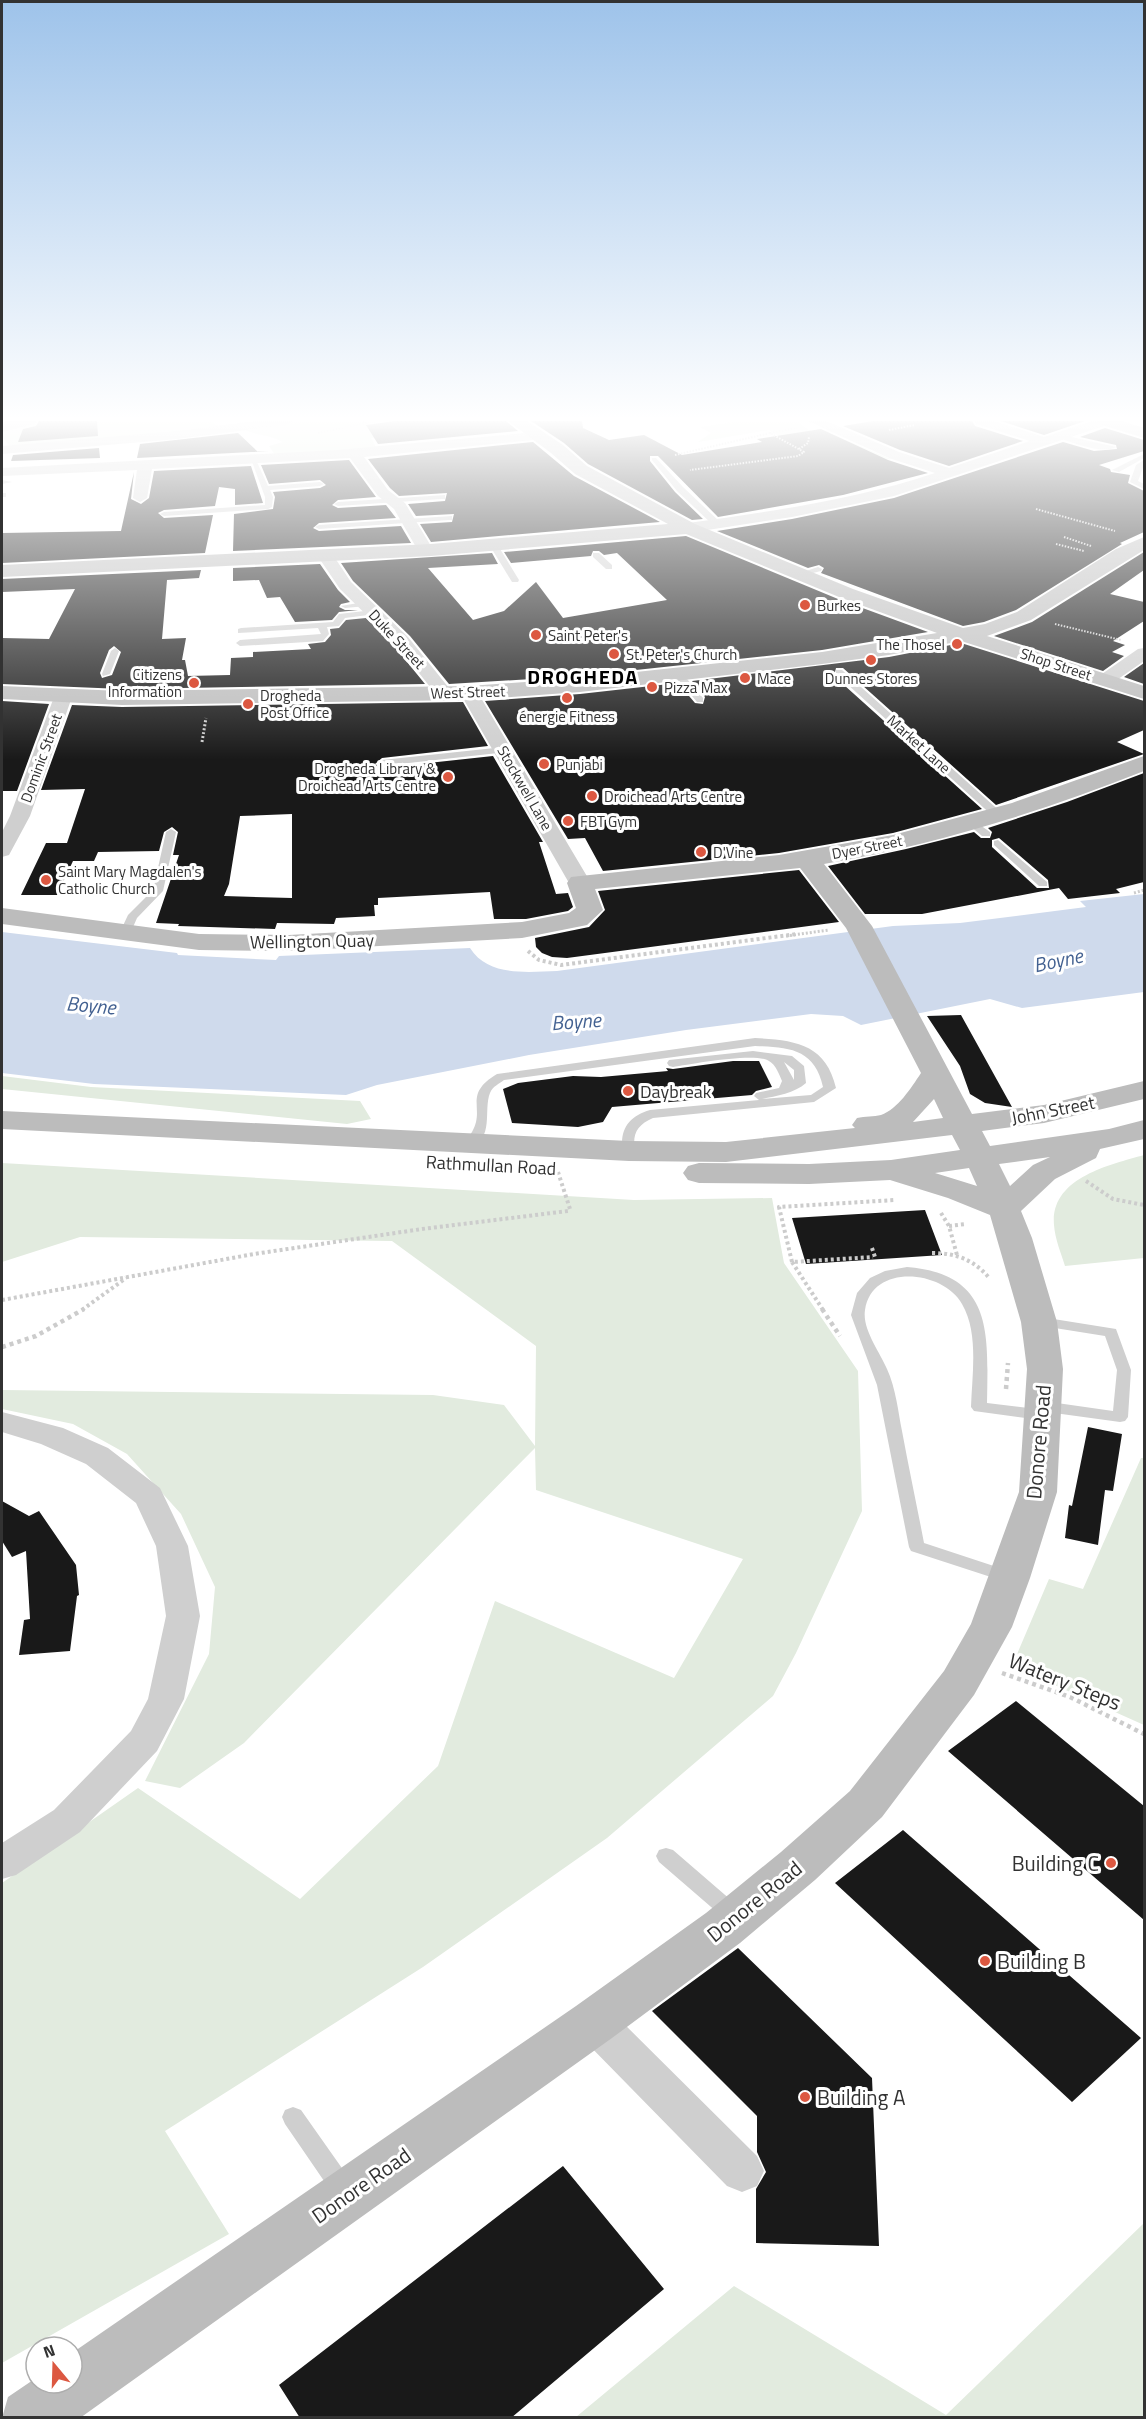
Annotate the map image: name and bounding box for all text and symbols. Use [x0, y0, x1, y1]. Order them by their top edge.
place label: Burkes [817, 594, 861, 617]
marker: Burkes [798, 598, 812, 612]
street label: Duke Street [363, 604, 431, 675]
place label: Saint Peter's [548, 624, 628, 647]
marker: Saint Peter's [529, 628, 543, 642]
place label: The Thosel [876, 633, 945, 656]
marker: The Thosel [950, 637, 964, 651]
street label: Shop Street [1017, 642, 1095, 687]
place label: St. Peter's Church [626, 643, 737, 666]
marker: St. Peter's Church [607, 647, 621, 661]
marker: Dunnes Stores [864, 653, 878, 667]
district label: DROGHEDA [527, 661, 639, 692]
place label: Citizens Information [108, 663, 182, 703]
place label: Mace [757, 667, 791, 690]
place label: Dunnes Stores [825, 667, 917, 690]
marker: Mace [738, 671, 752, 685]
marker: Citizens Information [187, 676, 201, 690]
place label: Pizza Max [664, 676, 728, 699]
street label: West Street [430, 679, 506, 705]
marker: Pizza Max [645, 680, 659, 694]
place label: Drogheda Post Office [260, 684, 329, 724]
marker: énergie Fitness [560, 691, 574, 705]
marker: Drogheda Post Office [241, 697, 255, 711]
place label: énergie Fitness [519, 705, 615, 728]
street label: Market Lane [882, 709, 956, 779]
street label: Dominic Street [14, 710, 68, 806]
street label: Stockwell Lane [491, 741, 559, 835]
place label: Punjabi [556, 753, 603, 776]
place label: Drogheda Library & Droichead Arts Centre [298, 757, 437, 797]
marker: Punjabi [537, 757, 551, 771]
marker: Drogheda Library & Droichead Arts Centre [441, 770, 455, 784]
place label: Droichead Arts Centre [604, 785, 742, 808]
marker: Droichead Arts Centre [585, 789, 599, 803]
place label: FBT Gym [580, 810, 637, 833]
marker: FBT Gym [561, 814, 575, 828]
street label: Dyer Street [830, 829, 905, 865]
place label: D'Vine [713, 841, 753, 864]
marker: D'Vine [694, 845, 708, 859]
place label: Saint Mary Magdalen's Catholic Church [58, 860, 202, 900]
marker: Saint Mary Magdalen's Catholic Church [39, 873, 53, 887]
street label: Wellington Quay [250, 926, 375, 956]
water label: Boyne [1031, 939, 1087, 980]
water label: Boyne [65, 987, 119, 1023]
water label: Boyne [550, 1004, 604, 1038]
place label: Daybreak [640, 1078, 712, 1105]
marker: Daybreak [621, 1084, 635, 1098]
street label: John Street [1009, 1089, 1098, 1131]
street label: Rathmullan Road [425, 1148, 557, 1182]
street label: Donore Road [1017, 1383, 1059, 1501]
street label: Watery Steps [1004, 1644, 1126, 1718]
place label: Building C [1012, 1847, 1099, 1879]
street label: Donore Road [699, 1852, 809, 1950]
marker: Building C [1104, 1856, 1118, 1870]
place label: Building B [997, 1945, 1086, 1977]
marker: Building B [978, 1954, 992, 1968]
place label: Building A [817, 2081, 906, 2113]
marker: Building A [798, 2090, 812, 2104]
street label: Donore Road [305, 2139, 417, 2231]
north arrow [24, 2335, 84, 2395]
text: N [40, 2338, 58, 2364]

